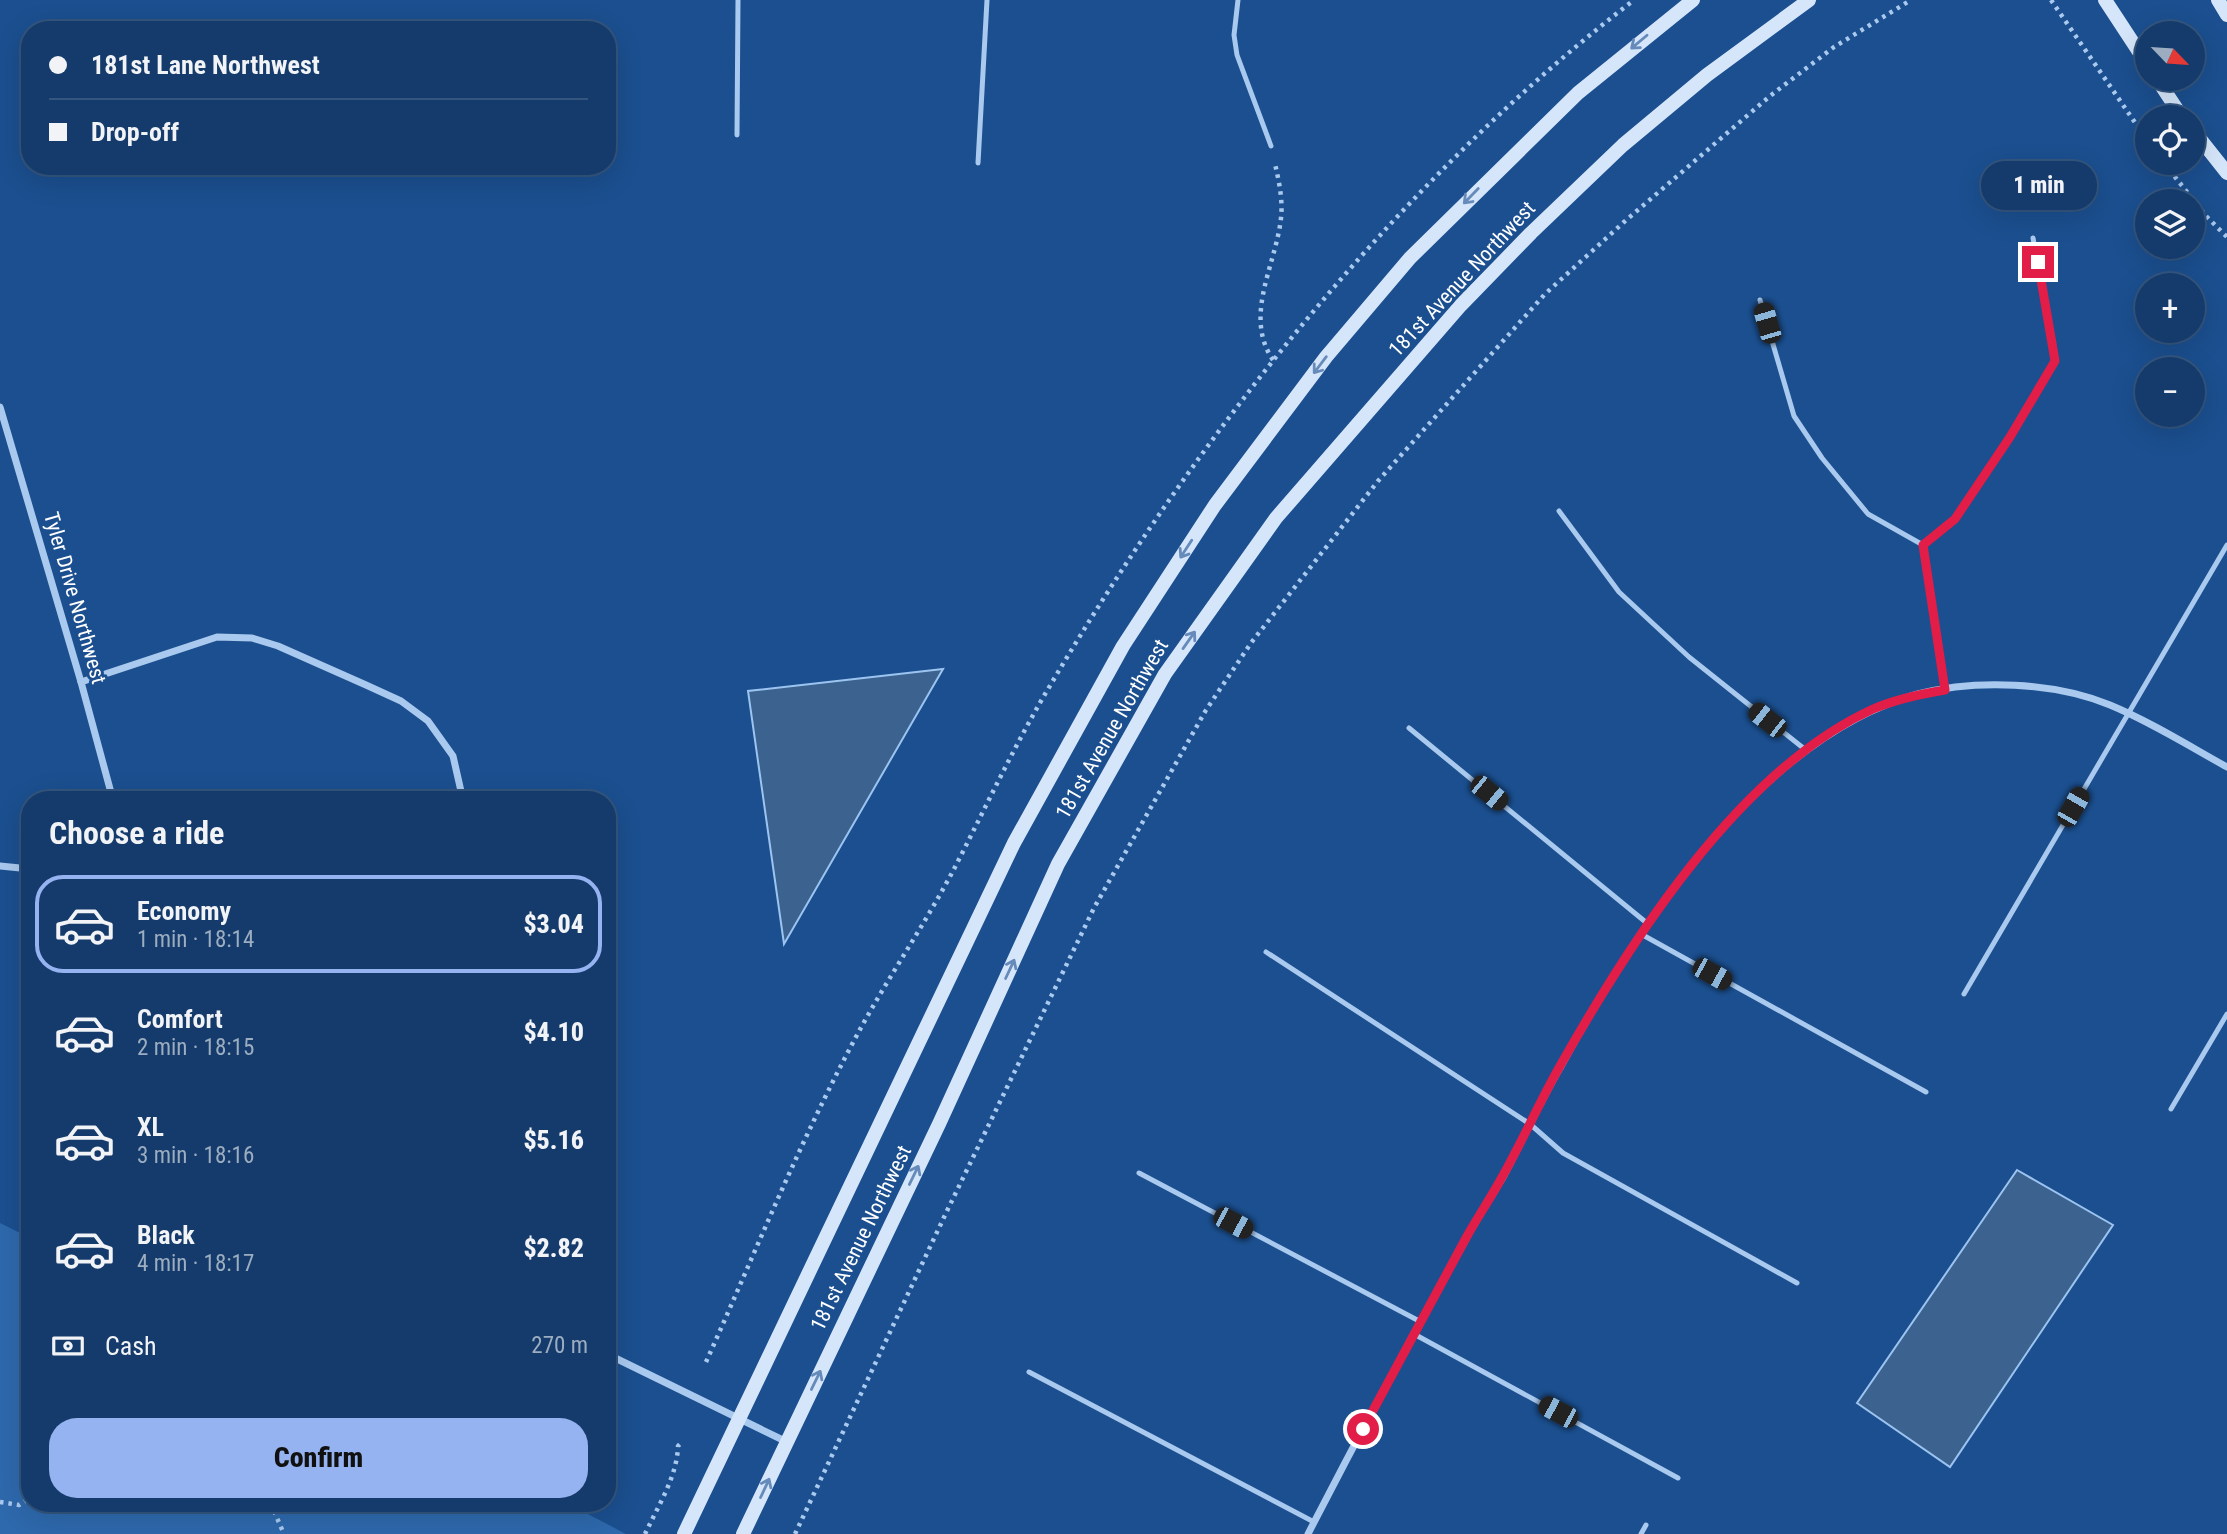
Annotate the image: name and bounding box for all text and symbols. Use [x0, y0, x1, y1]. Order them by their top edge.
north arrow [2135, 21, 2205, 91]
map controls [2135, 21, 2205, 427]
one-way arrow [1630, 34, 1648, 50]
text: 181st Lane Northwest [91, 50, 320, 80]
button: locate [2135, 105, 2205, 175]
text: Drop-off [91, 117, 179, 147]
callout: 1 min [1980, 160, 2096, 210]
text: 1 min [2013, 172, 2065, 199]
one-way arrow [1463, 187, 1480, 204]
button: layers [2135, 189, 2205, 259]
street label: 181st Avenue Northwest [1384, 197, 1540, 361]
route end [2022, 246, 2054, 278]
button: + [2135, 273, 2205, 343]
car [1752, 300, 1783, 346]
one-way arrow [1312, 356, 1327, 374]
button: − [2135, 357, 2205, 427]
street label: Tyler Drive Northwest [39, 509, 111, 687]
one-way arrow [1179, 539, 1193, 558]
one-way arrow [1181, 631, 1196, 650]
street label: 181st Avenue Northwest [1051, 635, 1173, 823]
car [1744, 699, 1791, 741]
car [1467, 772, 1512, 814]
car [2054, 784, 2093, 830]
text: Choose a ride [49, 814, 224, 852]
icon: car [53, 893, 116, 956]
text: Economy [137, 896, 231, 926]
text: $3.04 [523, 909, 584, 939]
text: 1 min · 18:14 [137, 926, 254, 953]
car [1689, 955, 1736, 993]
one-way arrow [1004, 959, 1017, 980]
icon: car [53, 1001, 116, 1064]
text: Comfort [137, 1004, 223, 1034]
text: $4.10 [523, 1017, 584, 1047]
text: 2 min · 18:15 [137, 1034, 254, 1061]
icon: car [53, 1109, 116, 1172]
text: XL [137, 1112, 164, 1142]
text: $5.16 [523, 1125, 584, 1155]
street label: 181st Avenue Northwest [806, 1141, 916, 1335]
text: 3 min · 18:16 [137, 1142, 254, 1169]
one-way arrow [908, 1165, 922, 1186]
car [1210, 1204, 1257, 1242]
icon: car [53, 1217, 116, 1280]
text: Black [137, 1220, 195, 1250]
text: $2.82 [523, 1233, 584, 1263]
text: 4 min · 18:17 [137, 1250, 254, 1277]
icon: cash [49, 1327, 87, 1365]
text: Cash [105, 1331, 157, 1361]
text: 270 m [531, 1332, 588, 1359]
one-way arrow [810, 1370, 823, 1391]
car [1535, 1393, 1582, 1431]
route start [1347, 1413, 1379, 1445]
button: Confirm [49, 1418, 588, 1498]
one-way arrow [759, 1478, 772, 1499]

